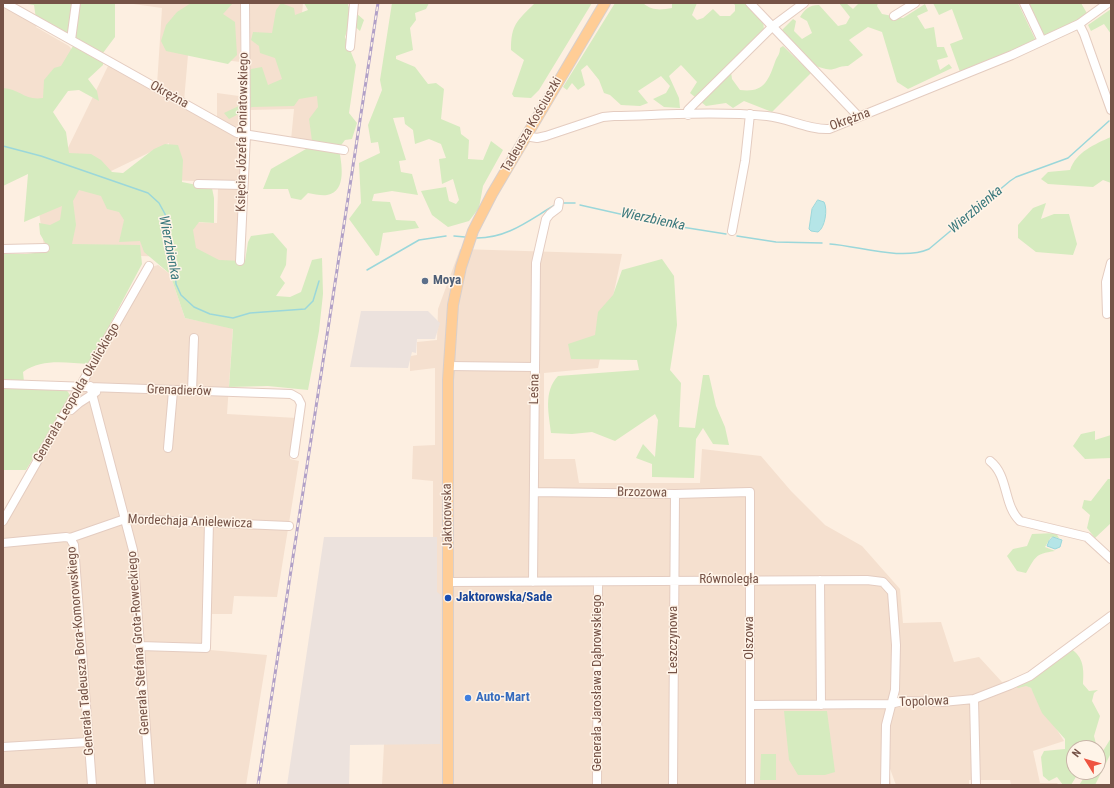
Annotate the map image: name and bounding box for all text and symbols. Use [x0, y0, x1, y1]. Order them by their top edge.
street label: Księcia Józefa Poniatowskiego [234, 52, 252, 212]
street label: Tadeusza Kościuszki [498, 75, 566, 175]
street label: Okrężna [147, 78, 191, 112]
street label: Okrężna [828, 106, 872, 134]
water label: Wierzbienka [946, 183, 1006, 237]
water label: Wierzbienka [619, 205, 687, 235]
water label: Wierzbienka [155, 214, 183, 282]
place label: Moya [433, 273, 461, 289]
marker: Moya [420, 276, 430, 286]
street label: Generała Leopolda Okulickiego [31, 320, 123, 466]
street label: Leśna [527, 374, 543, 404]
street label: Grenadierów [147, 382, 211, 400]
street label: Jaktorowska [440, 483, 456, 549]
street label: Brzozowa [617, 485, 667, 501]
street label: Mordechaja Anielewicza [127, 512, 253, 532]
street label: Generała Tadeusza Bora-Komorowskiego [64, 546, 98, 756]
street label: Generała Stefana Grota-Roweckiego [125, 551, 153, 735]
street label: Równoległa [699, 572, 759, 588]
place label: Jaktorowska/Sade [456, 590, 552, 606]
marker: Jaktorowska/Sade [443, 593, 453, 603]
street label: Generała Jarosława Dąbrowskiego [590, 594, 606, 772]
street label: Leszczynowa [666, 606, 682, 674]
street label: Olszowa [742, 616, 758, 660]
place label: Auto-Mart [476, 690, 530, 706]
marker: Auto-Mart [463, 693, 473, 703]
street label: Topolowa [899, 693, 949, 711]
north arrow [1066, 740, 1106, 780]
text: N [1070, 746, 1084, 760]

